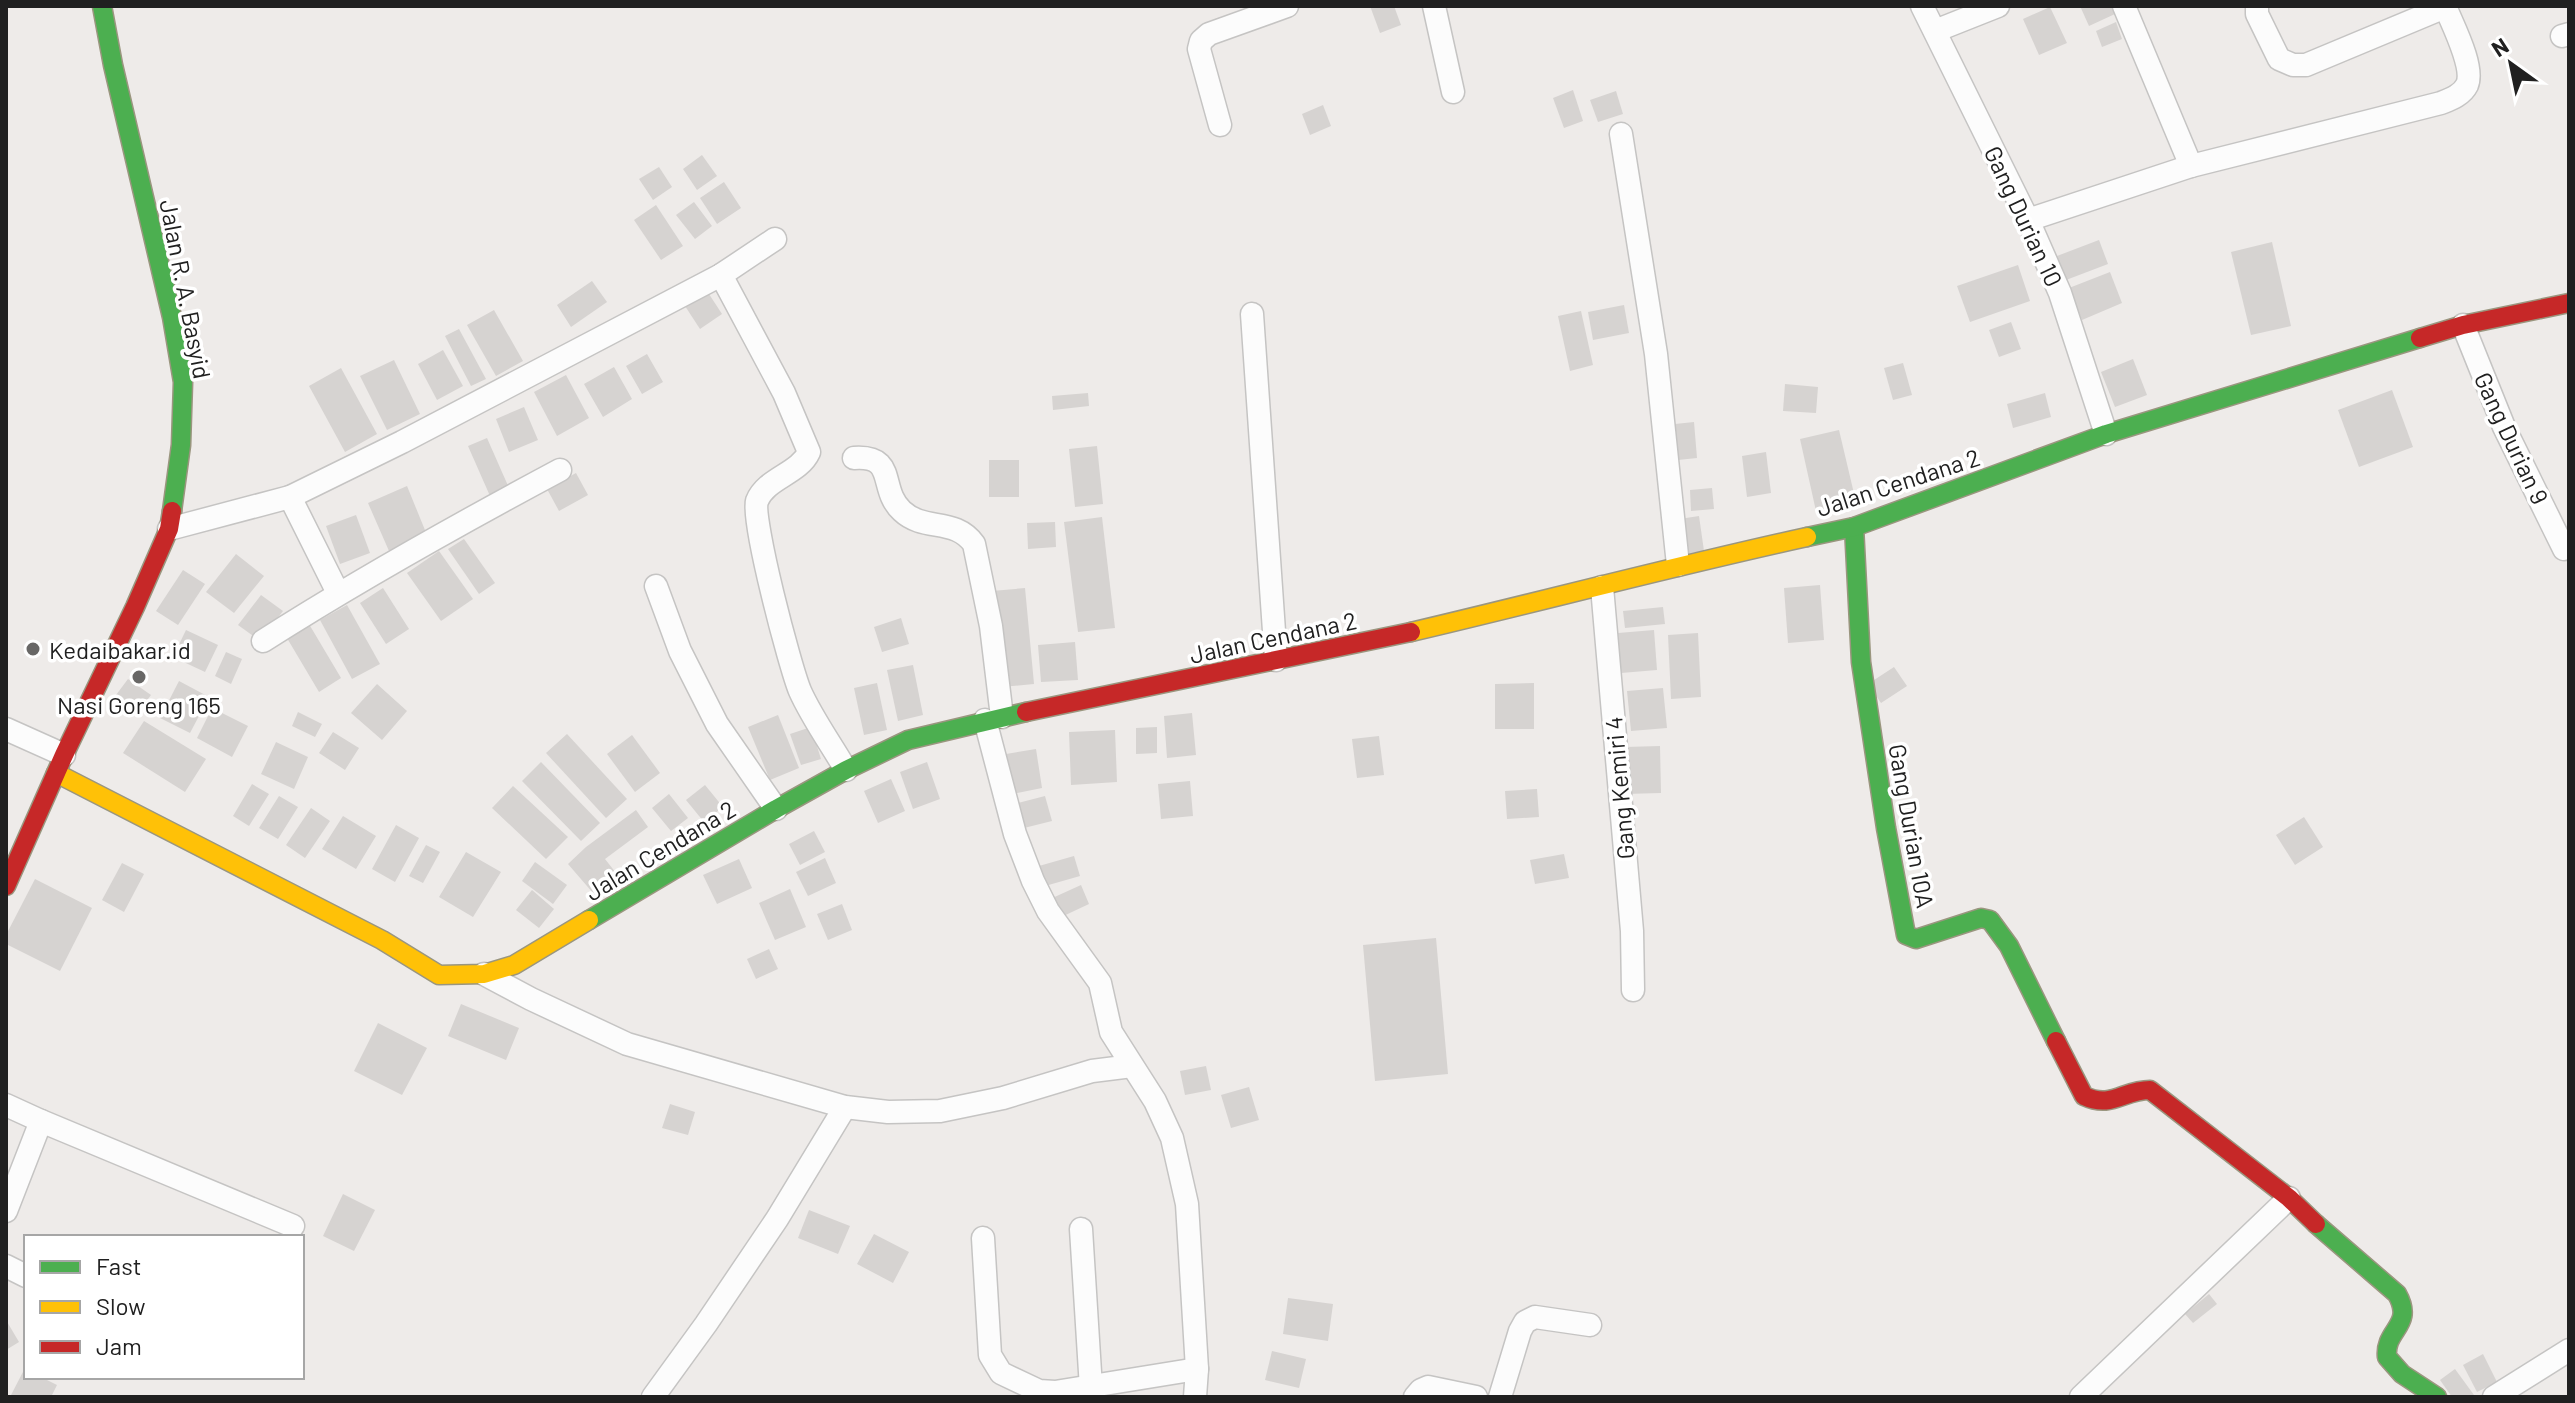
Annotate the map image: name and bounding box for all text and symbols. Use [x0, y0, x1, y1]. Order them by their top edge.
north arrow [2471, 24, 2551, 104]
text: N [2486, 31, 2513, 61]
street label: Gang Durian 10 [1979, 141, 2069, 291]
street label: Jalan R. A. Basyid [154, 197, 218, 381]
street label: Gang Durian 9 [2469, 367, 2555, 509]
street label: Jalan Cendana 2 [1813, 442, 1983, 522]
street label: Jalan Cendana 2 [1187, 605, 1359, 669]
place label: Kedaibakar.id [49, 635, 191, 664]
marker: Kedaibakar.id [24, 640, 42, 658]
marker: Nasi Goreng 165 [130, 668, 148, 686]
place label: Nasi Goreng 165 [57, 690, 221, 719]
street label: Gang Kemiri 4 [1598, 715, 1640, 861]
street label: Gang Durian 10A [1883, 742, 1941, 910]
street label: Jalan Cendana 2 [580, 794, 740, 906]
legend [24, 1235, 304, 1379]
text: Fast [96, 1251, 141, 1280]
text: Slow [96, 1291, 145, 1320]
text: Jam [96, 1331, 142, 1360]

